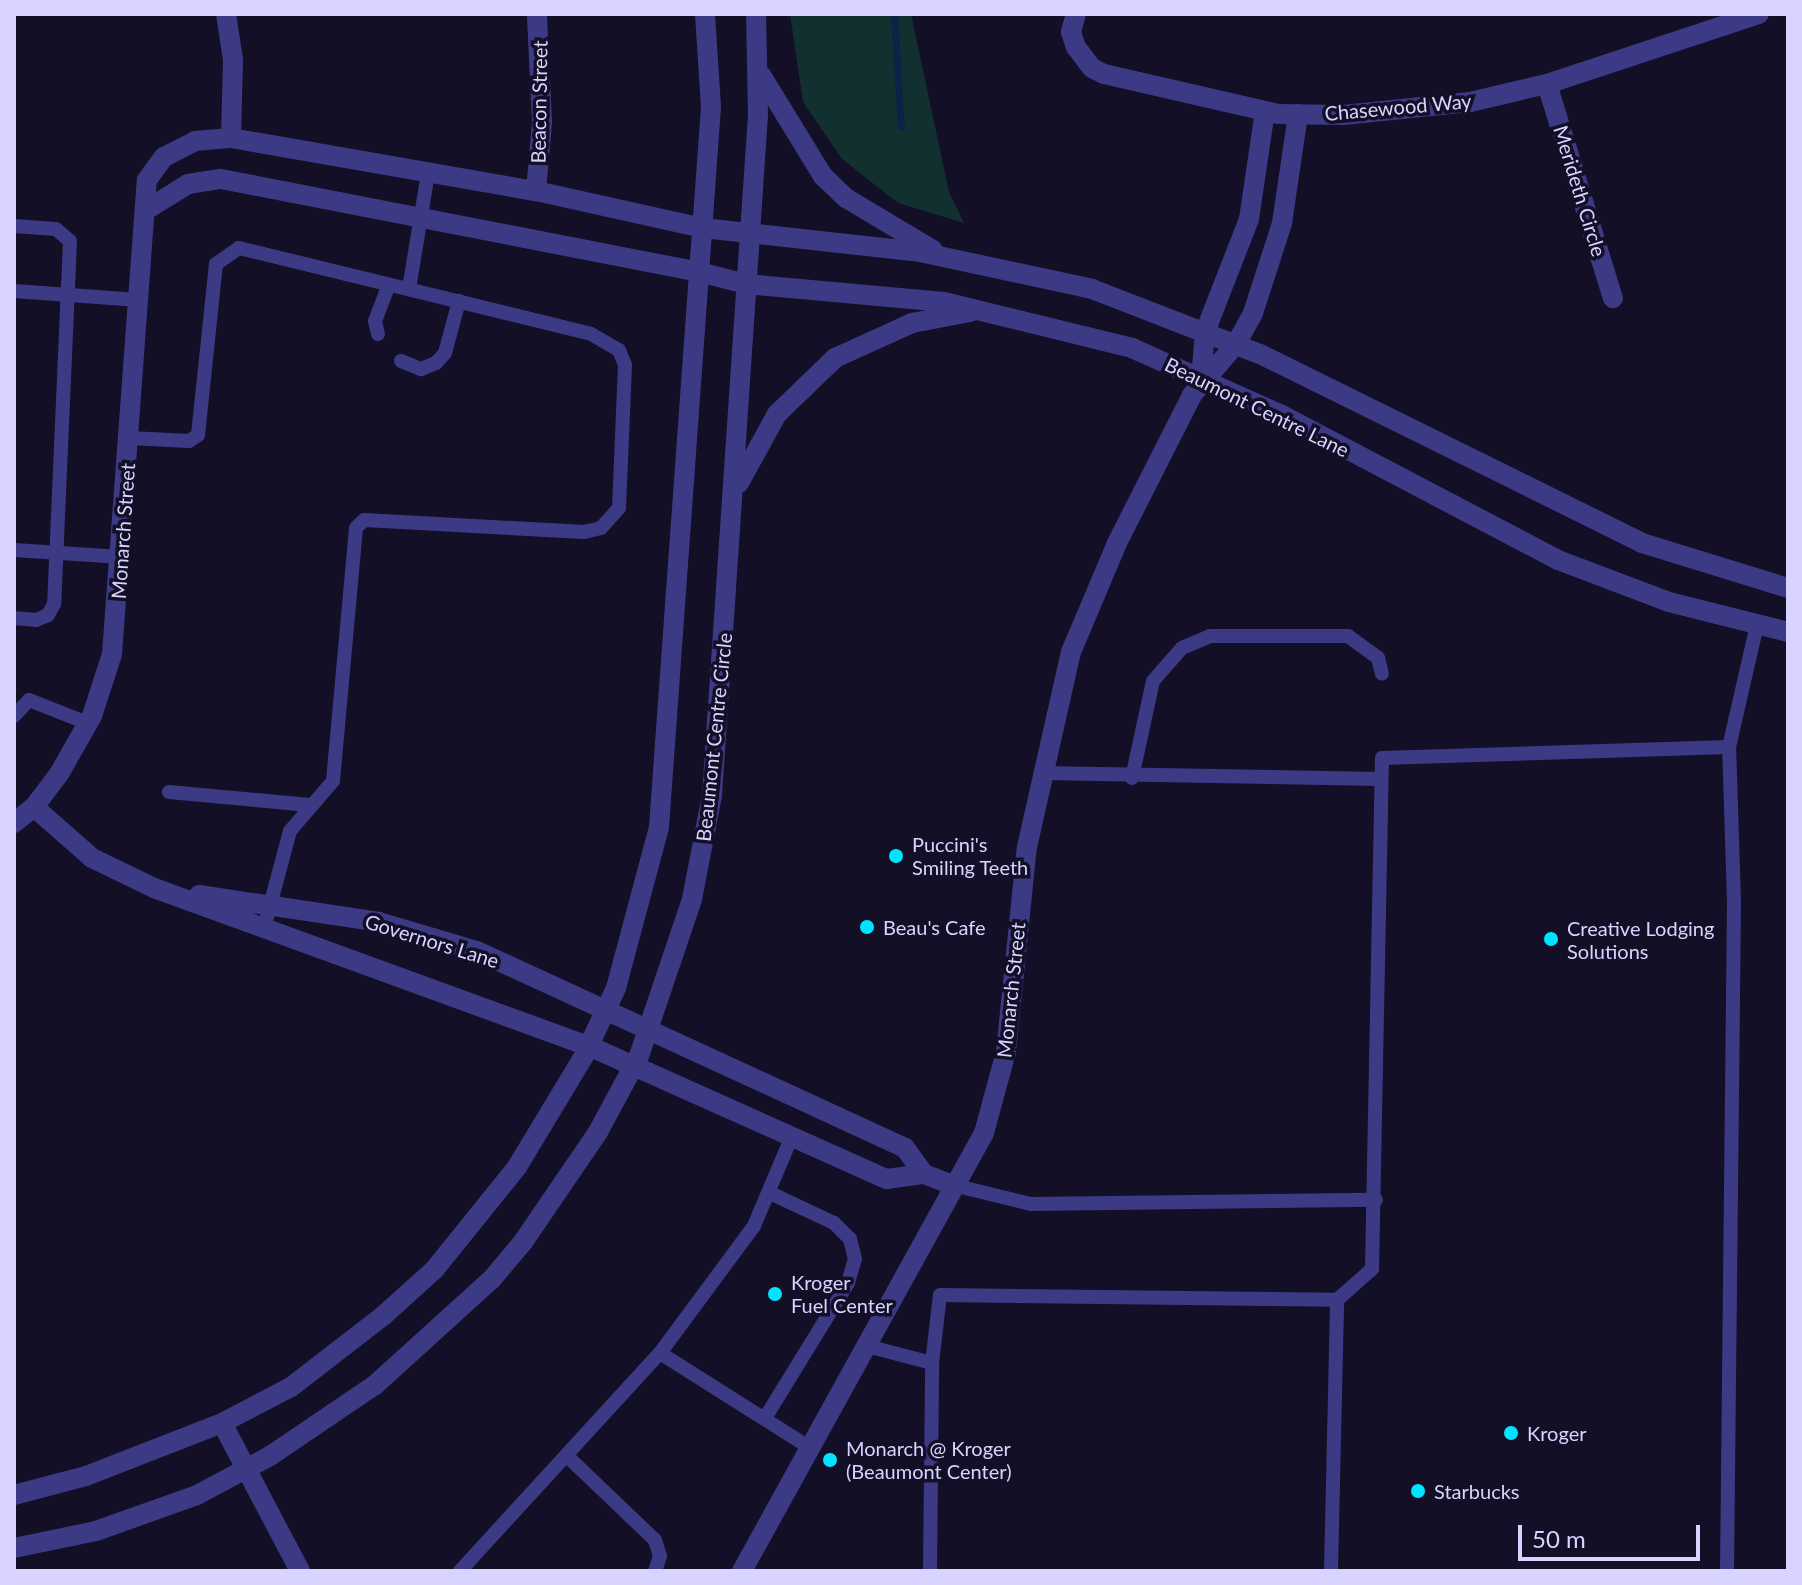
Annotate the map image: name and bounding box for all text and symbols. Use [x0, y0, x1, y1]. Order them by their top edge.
street label: Beacon Street [526, 40, 552, 164]
street label: Chasewood Way [1323, 89, 1473, 125]
street label: Merideth Circle [1549, 123, 1611, 259]
street label: Beaumont Centre Lane [1161, 352, 1353, 462]
street label: Monarch Street [106, 462, 140, 600]
street label: Beaumont Centre Circle [691, 631, 737, 843]
place label: Puccini's Smiling Teeth [912, 832, 1029, 879]
marker: Puccini's Smiling Teeth [887, 847, 905, 865]
street label: Governors Lane [362, 909, 502, 973]
place label: Beau's Cafe [883, 915, 986, 939]
place label: Creative Lodging Solutions [1567, 916, 1714, 963]
marker: Beau's Cafe [858, 918, 876, 936]
street label: Monarch Street [992, 921, 1030, 1059]
marker: Creative Lodging Solutions [1542, 930, 1560, 948]
place label: Kroger Fuel Center [791, 1270, 893, 1317]
marker: Kroger Fuel Center [766, 1285, 784, 1303]
place label: Kroger [1527, 1421, 1586, 1445]
marker: Kroger [1502, 1424, 1520, 1442]
place label: Monarch @ Kroger (Beaumont Center) [846, 1436, 1011, 1483]
marker: Monarch @ Kroger (Beaumont Center) [821, 1451, 839, 1469]
place label: Starbucks [1434, 1479, 1520, 1503]
marker: Starbucks [1409, 1482, 1427, 1500]
scale bar [1522, 1509, 1704, 1559]
text: 50 m [1532, 1524, 1586, 1553]

